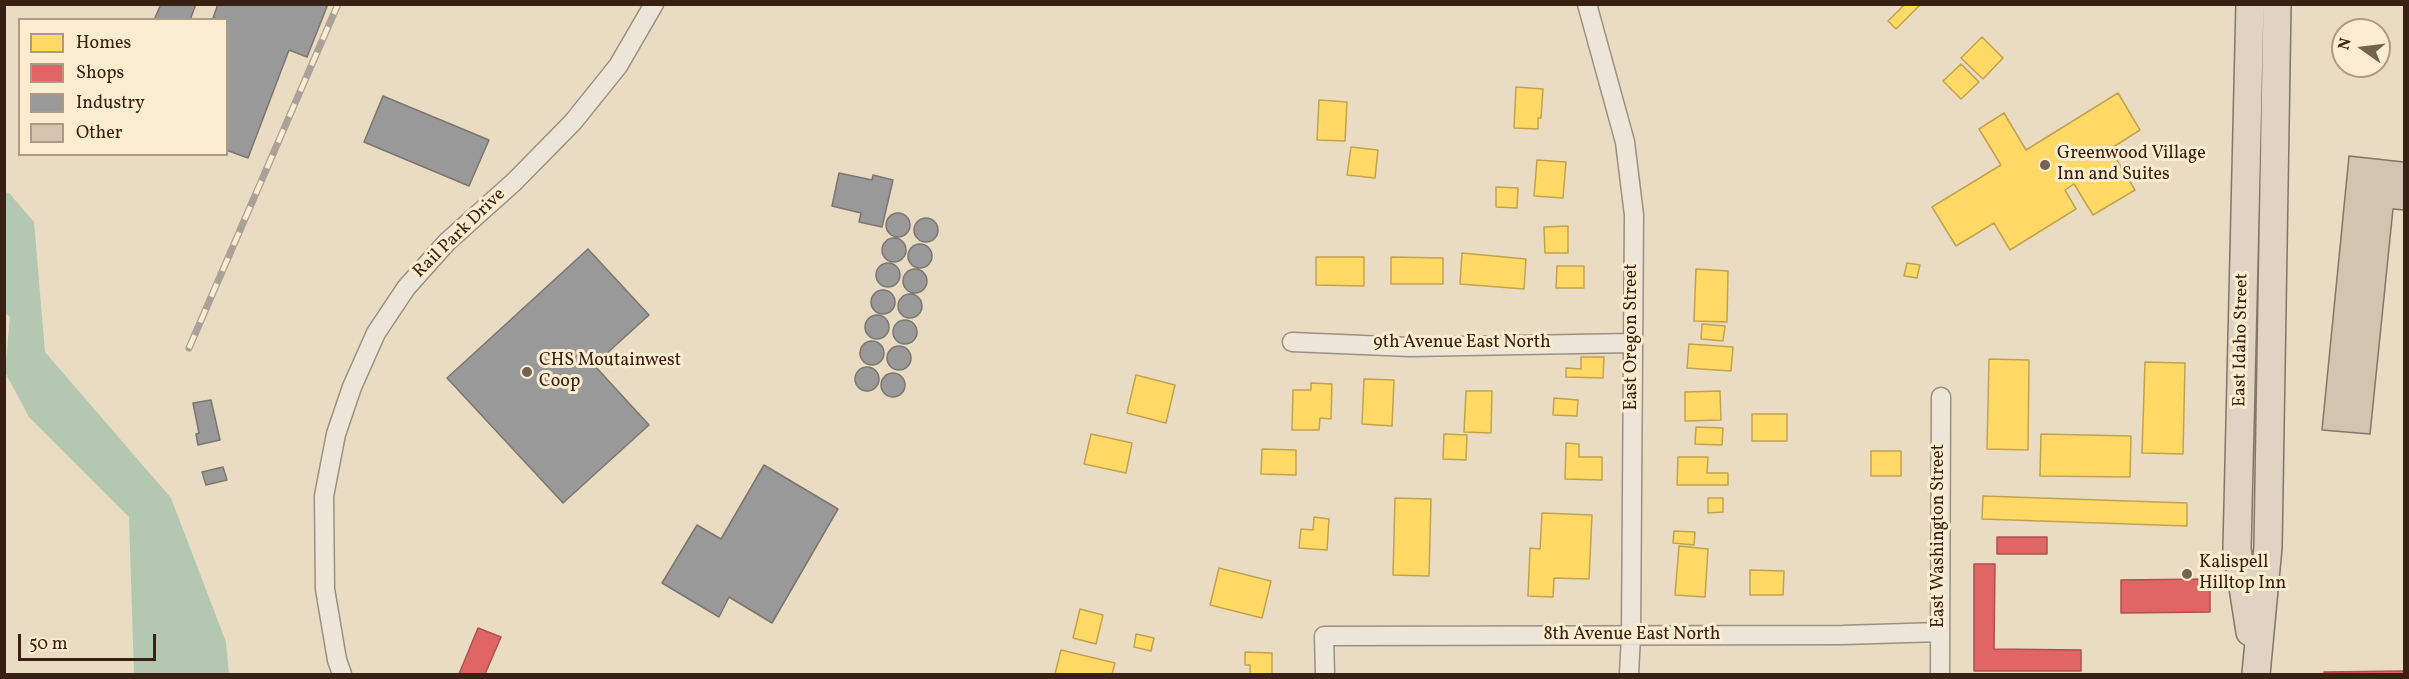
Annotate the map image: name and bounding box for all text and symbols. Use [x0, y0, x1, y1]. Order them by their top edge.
legend [18, 18, 228, 156]
north arrow [2331, 18, 2391, 78]
text: Homes [76, 31, 131, 56]
text: N [2333, 36, 2358, 52]
text: Shops [76, 61, 124, 86]
text: Industry [76, 91, 145, 116]
text: Other [76, 121, 122, 146]
place label: Greenwood Village Inn and Suites [2057, 144, 2206, 186]
marker: Greenwood Village Inn and Suites [2038, 158, 2052, 172]
street label: Rail Park Drive [409, 185, 511, 283]
street label: East Oregon Street [1622, 264, 1644, 410]
street label: East Idaho Street [2230, 273, 2254, 407]
street label: 9th Avenue East North [1373, 333, 1551, 355]
place label: CHS Moutainwest Coop [539, 351, 681, 394]
marker: CHS Moutainwest Coop [520, 365, 534, 379]
street label: East Washington Street [1929, 444, 1951, 628]
place label: Kalispell Hilltop Inn [2199, 553, 2286, 596]
marker: Kalispell Hilltop Inn [2180, 567, 2194, 581]
scale bar [21, 622, 159, 660]
street label: 8th Avenue East North [1543, 625, 1721, 647]
text: 50 m [29, 632, 68, 657]

